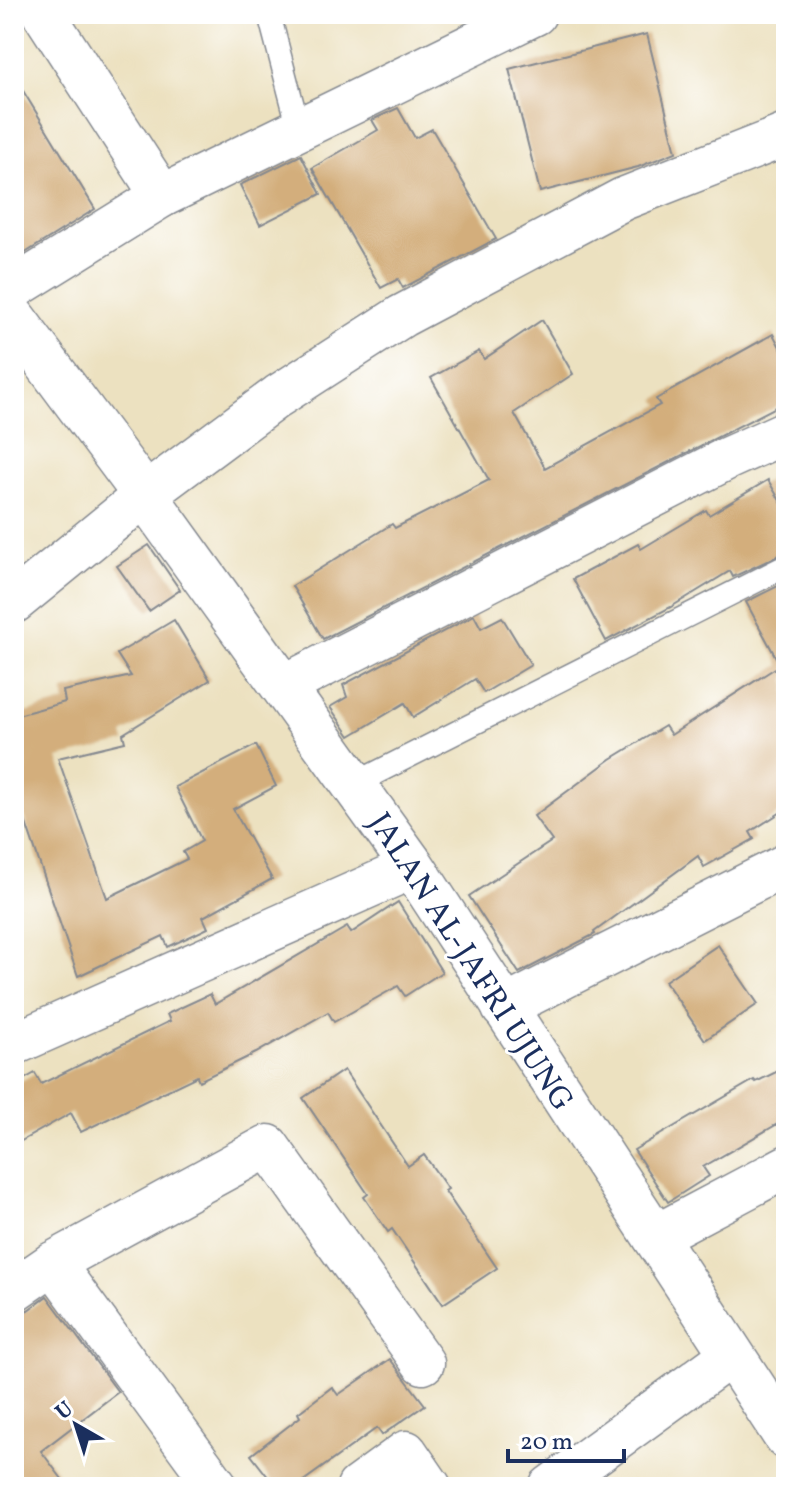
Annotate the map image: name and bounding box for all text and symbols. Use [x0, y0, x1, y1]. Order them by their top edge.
street label: JALAN AL-JAFRI UJUNG [356, 805, 583, 1120]
north arrow [36, 1385, 116, 1465]
text: U [49, 1395, 81, 1428]
scale bar [508, 1413, 624, 1463]
text: 20 m [520, 1426, 573, 1460]

